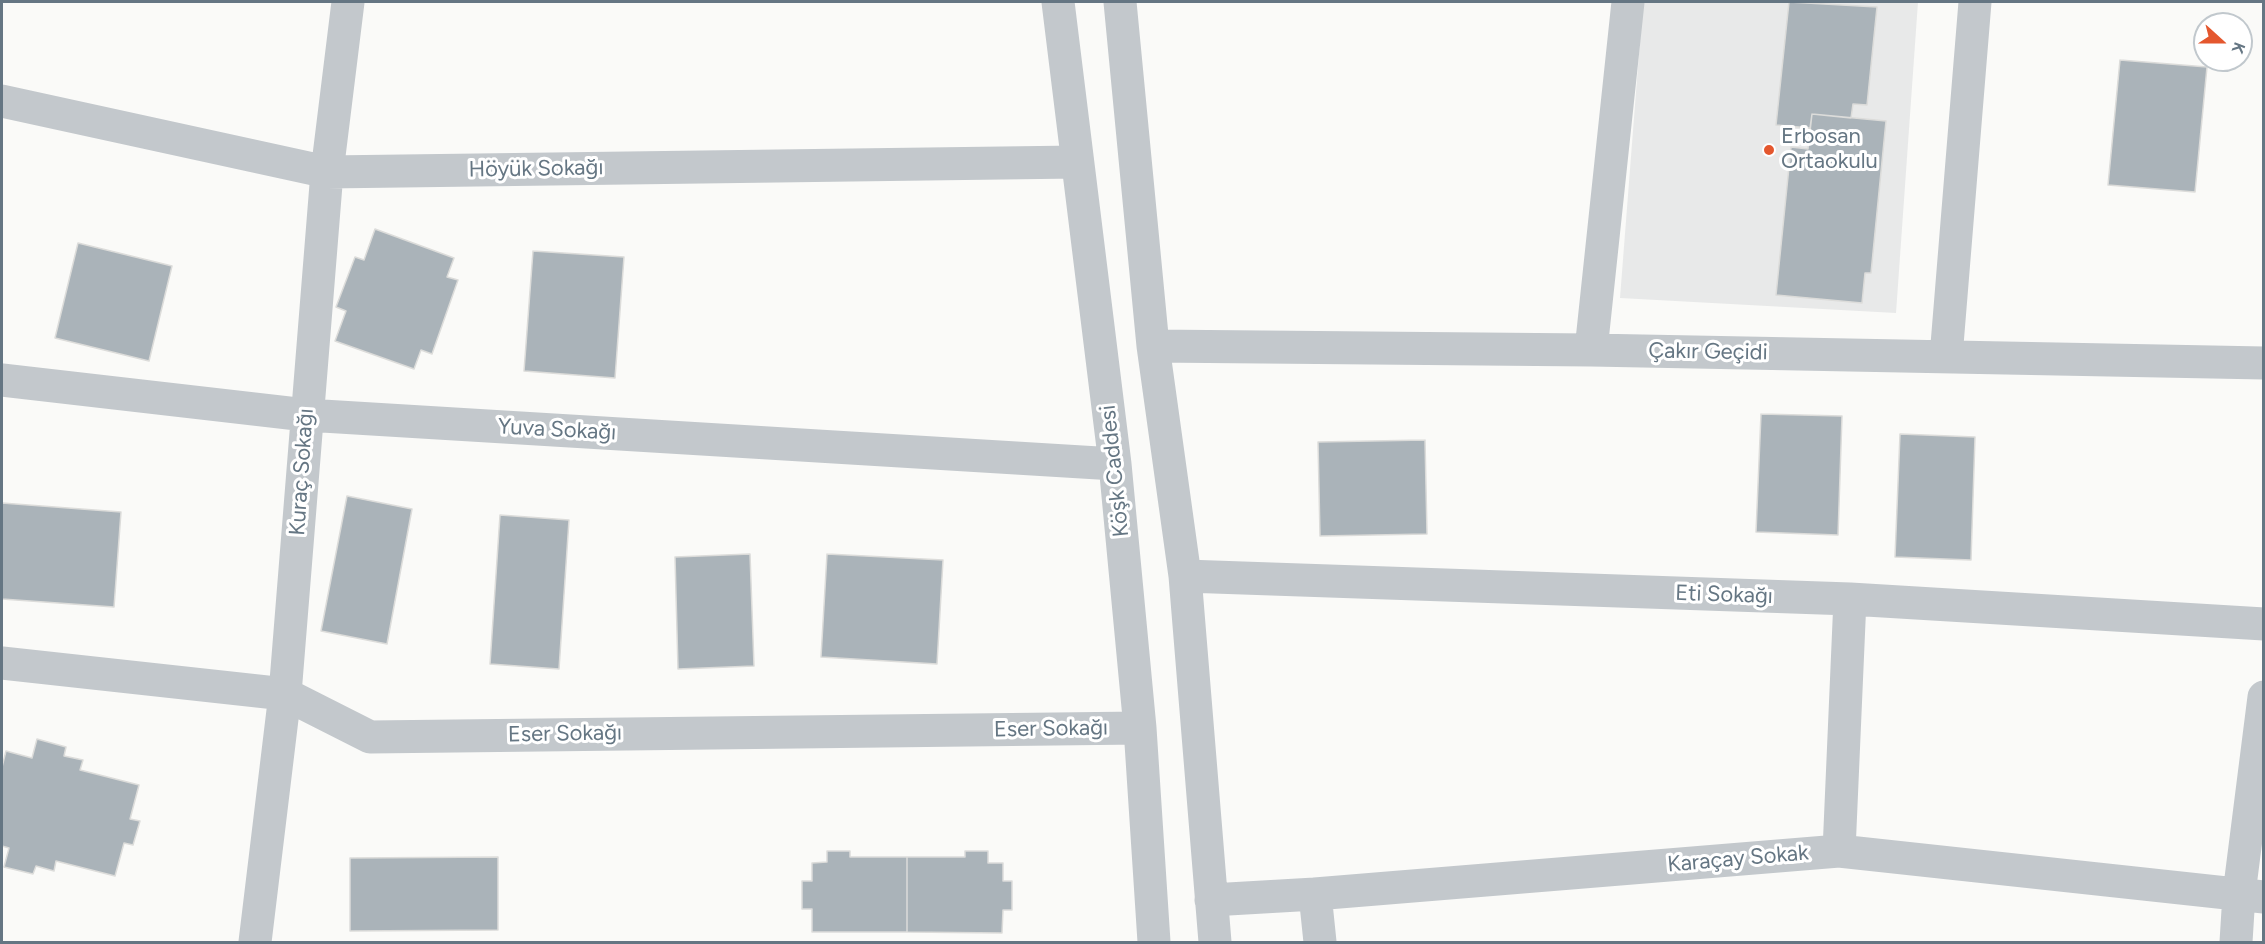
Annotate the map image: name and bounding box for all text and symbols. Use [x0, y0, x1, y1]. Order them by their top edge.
north arrow [2193, 12, 2253, 72]
text: K [2228, 40, 2249, 56]
place label: Erbosan Ortaokulu [1781, 124, 1878, 176]
marker: Erbosan Ortaokulu [1762, 143, 1776, 157]
street label: Höyük Sokağı [468, 155, 604, 183]
street label: Çakır Geçidi [1648, 338, 1768, 366]
street label: Köşk Caddesi [1095, 404, 1135, 538]
street label: Kuraç Sokağı [284, 407, 320, 537]
street label: Yuva Sokağı [497, 414, 617, 446]
street label: Eti Sokağı [1675, 580, 1773, 610]
street label: Eser Sokağı [994, 715, 1108, 743]
street label: Eser Sokağı [508, 720, 622, 748]
street label: Karaçay Sokak [1666, 840, 1810, 878]

